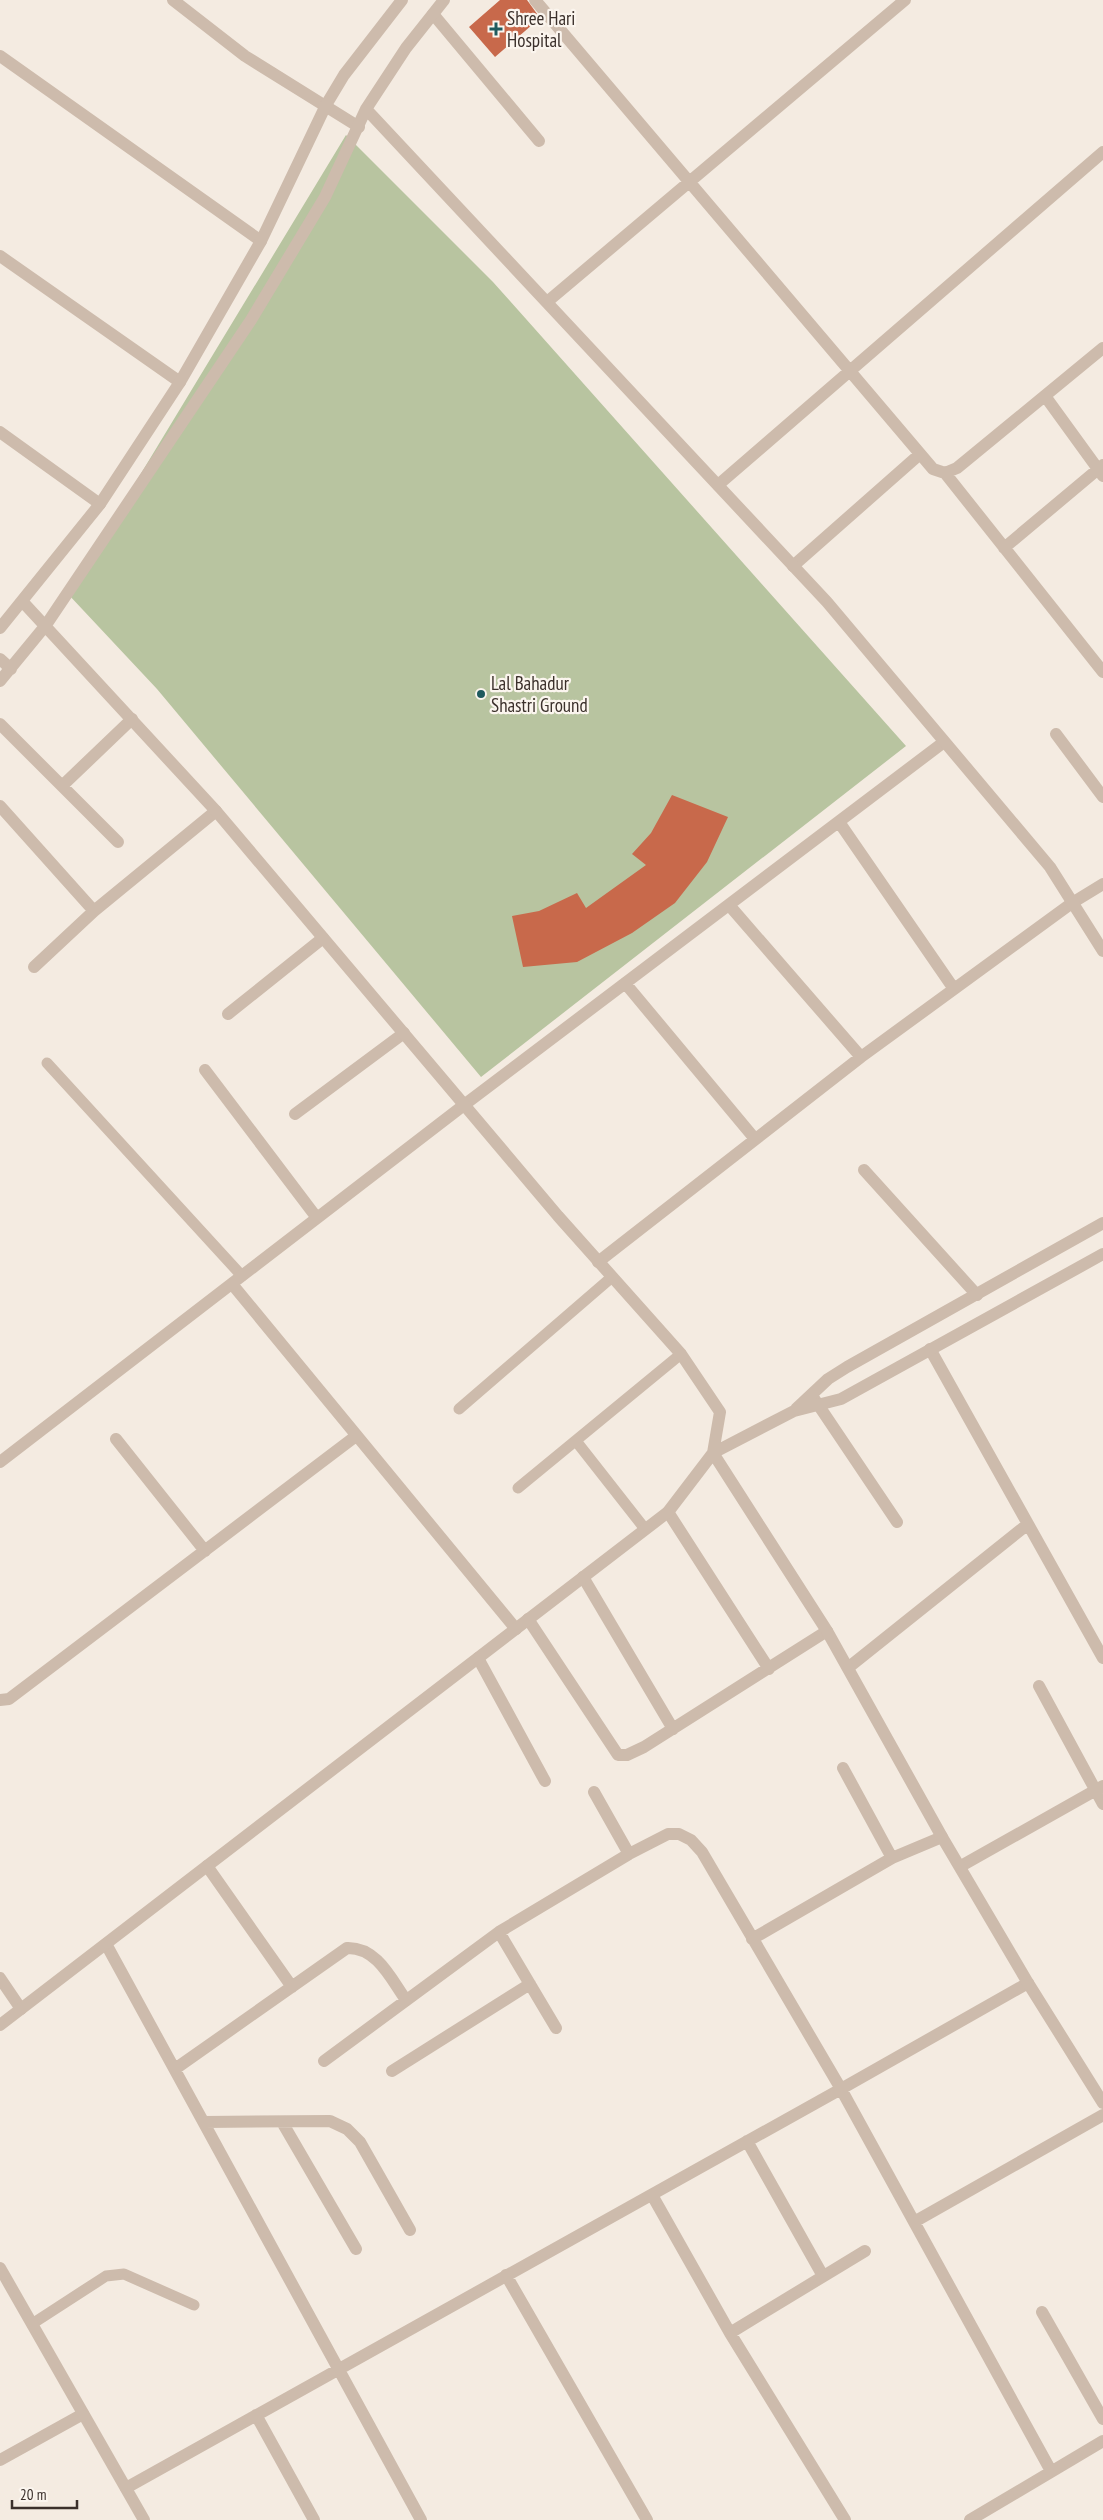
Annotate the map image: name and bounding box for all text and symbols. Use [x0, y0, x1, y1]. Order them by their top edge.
place label: Shree Hari Hospital [507, 6, 575, 52]
marker: Shree Hari Hospital [489, 22, 503, 36]
place label: Lal Bahadur Shastri Ground [491, 671, 588, 717]
marker: Lal Bahadur Shastri Ground [475, 688, 487, 700]
scale bar [12, 2478, 78, 2510]
text: 20 m [20, 2485, 46, 2504]

